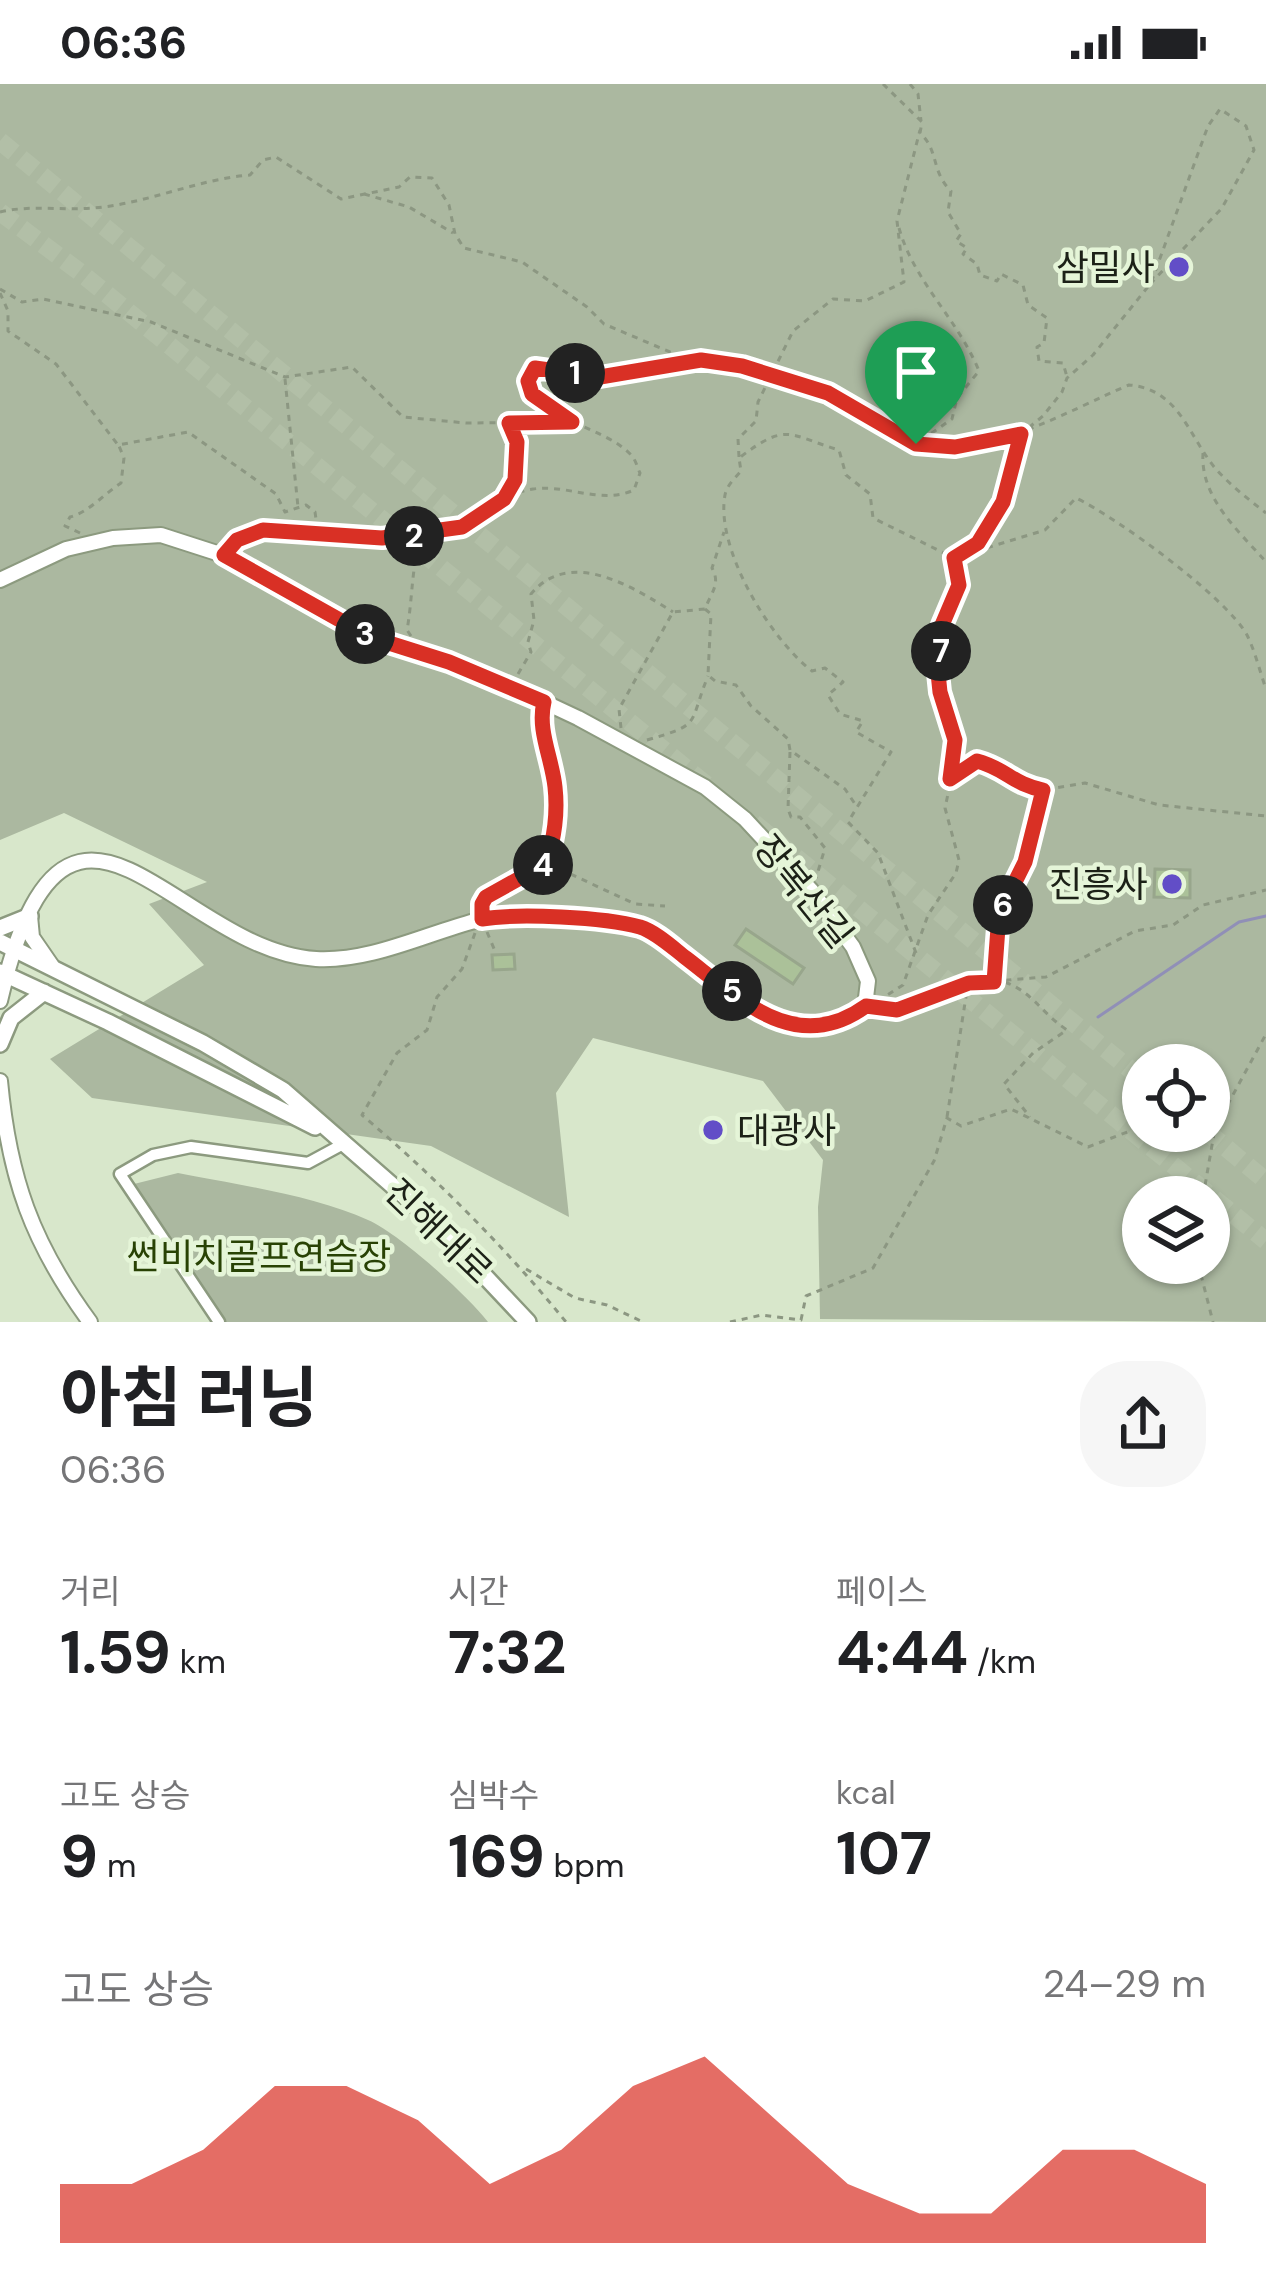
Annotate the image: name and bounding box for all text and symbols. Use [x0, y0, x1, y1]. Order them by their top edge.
text: 06:36 [60, 13, 187, 72]
place label: 삼밀사 [1056, 244, 1155, 291]
marker: 삼밀사 [1166, 254, 1192, 280]
pin [865, 321, 967, 444]
icon: arrive [883, 339, 949, 405]
pin: 1 [545, 343, 605, 403]
text: 1 [569, 351, 581, 394]
pin: 2 [384, 506, 444, 566]
text: 2 [404, 514, 424, 557]
pin: 3 [335, 604, 395, 664]
text: 3 [355, 612, 375, 655]
pin: 7 [911, 621, 971, 681]
text: 7 [932, 629, 950, 672]
street label: 장복산길 [744, 825, 864, 958]
pin: 4 [513, 835, 573, 895]
text: 4 [532, 843, 554, 886]
place label: 진흥사 [1049, 861, 1148, 908]
marker: 진흥사 [1159, 871, 1185, 897]
pin: 6 [973, 875, 1033, 935]
text: 6 [993, 883, 1013, 926]
pin: 5 [702, 961, 762, 1021]
text: 5 [722, 969, 742, 1012]
map controls [1122, 1044, 1230, 1284]
button: locate [1122, 1044, 1230, 1152]
place label: 대광사 [737, 1107, 836, 1154]
marker: 대광사 [700, 1117, 726, 1143]
street label: 진해대로 [375, 1168, 503, 1294]
button: layers [1122, 1176, 1230, 1284]
park label: 썬비치골프연습장 [127, 1233, 391, 1280]
text: 아침 러닝 [60, 1356, 318, 1441]
button: share [1080, 1361, 1206, 1487]
text: 06:36 [60, 1444, 167, 1495]
text: 거리 [60, 1570, 121, 1613]
text: 시간 [448, 1570, 509, 1613]
text: 페이스 [836, 1570, 927, 1613]
text: 1.59 [60, 1613, 171, 1692]
text: 7:32 [448, 1613, 566, 1692]
text: 4:44 [836, 1613, 968, 1692]
text: km [171, 1640, 226, 1683]
text: /km [968, 1640, 1036, 1683]
text: kcal [836, 1771, 896, 1814]
text: 고도 상승 [60, 1774, 190, 1817]
text: 심박수 [448, 1774, 539, 1817]
text: 107 [836, 1814, 932, 1893]
text: 9 [60, 1817, 98, 1896]
text: 169 [448, 1817, 545, 1896]
text: m [98, 1844, 136, 1887]
text: bpm [545, 1844, 624, 1887]
text: 24–29 m [1043, 1958, 1206, 2009]
text: 고도 상승 [60, 1964, 214, 2015]

